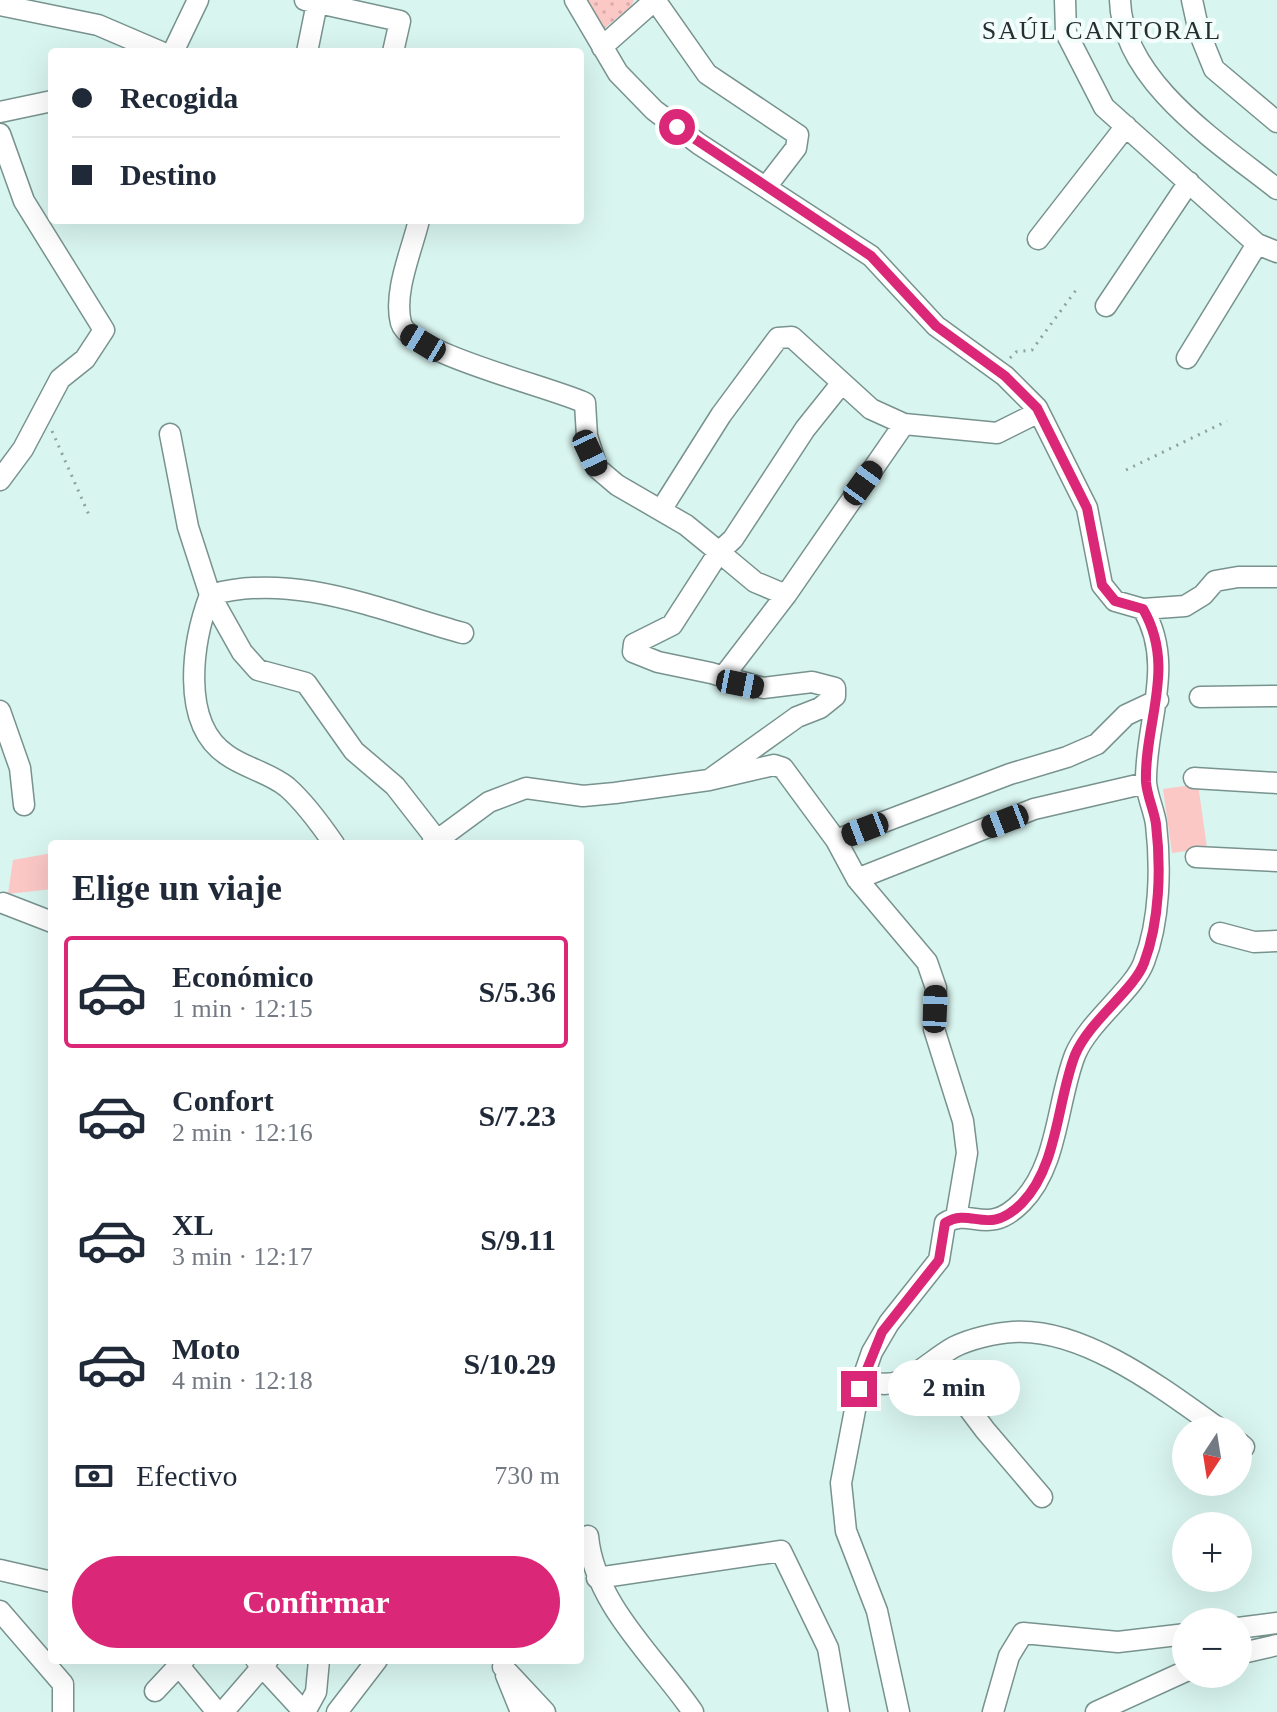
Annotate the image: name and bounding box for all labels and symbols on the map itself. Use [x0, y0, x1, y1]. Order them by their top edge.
district label: SAÚL CANTORAL [982, 16, 1222, 45]
route start [659, 109, 695, 145]
car [396, 320, 450, 366]
car [569, 426, 611, 480]
car [839, 457, 887, 509]
car [714, 668, 766, 700]
car [978, 801, 1032, 841]
car [838, 809, 892, 849]
car [922, 985, 948, 1033]
callout: 2 min [887, 1361, 1019, 1417]
route end [841, 1371, 877, 1407]
north arrow [1172, 1416, 1252, 1496]

